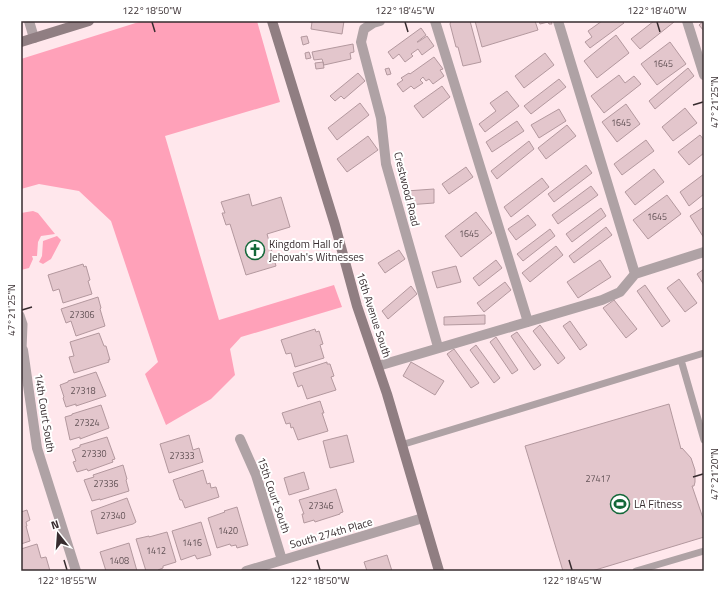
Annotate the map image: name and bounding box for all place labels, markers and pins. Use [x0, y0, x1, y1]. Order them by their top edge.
place label: Kingdom Hall of Jehovah's Witnesses [269, 236, 364, 265]
church icon: Kingdom Hall of Jehovah's Witnesses [244, 239, 266, 261]
sports icon: LA Fitness [609, 493, 631, 515]
place label: LA Fitness [634, 496, 682, 512]

